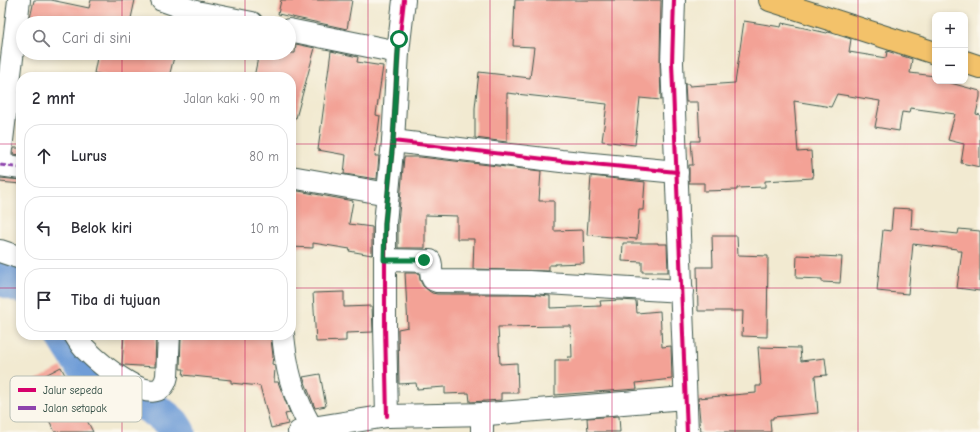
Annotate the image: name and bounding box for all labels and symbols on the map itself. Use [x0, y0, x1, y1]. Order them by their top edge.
route start [390, 30, 408, 48]
route end [415, 251, 433, 269]
legend [10, 376, 142, 422]
text: Jalur sepeda [43, 384, 103, 397]
text: Jalan setapak [43, 402, 108, 415]

